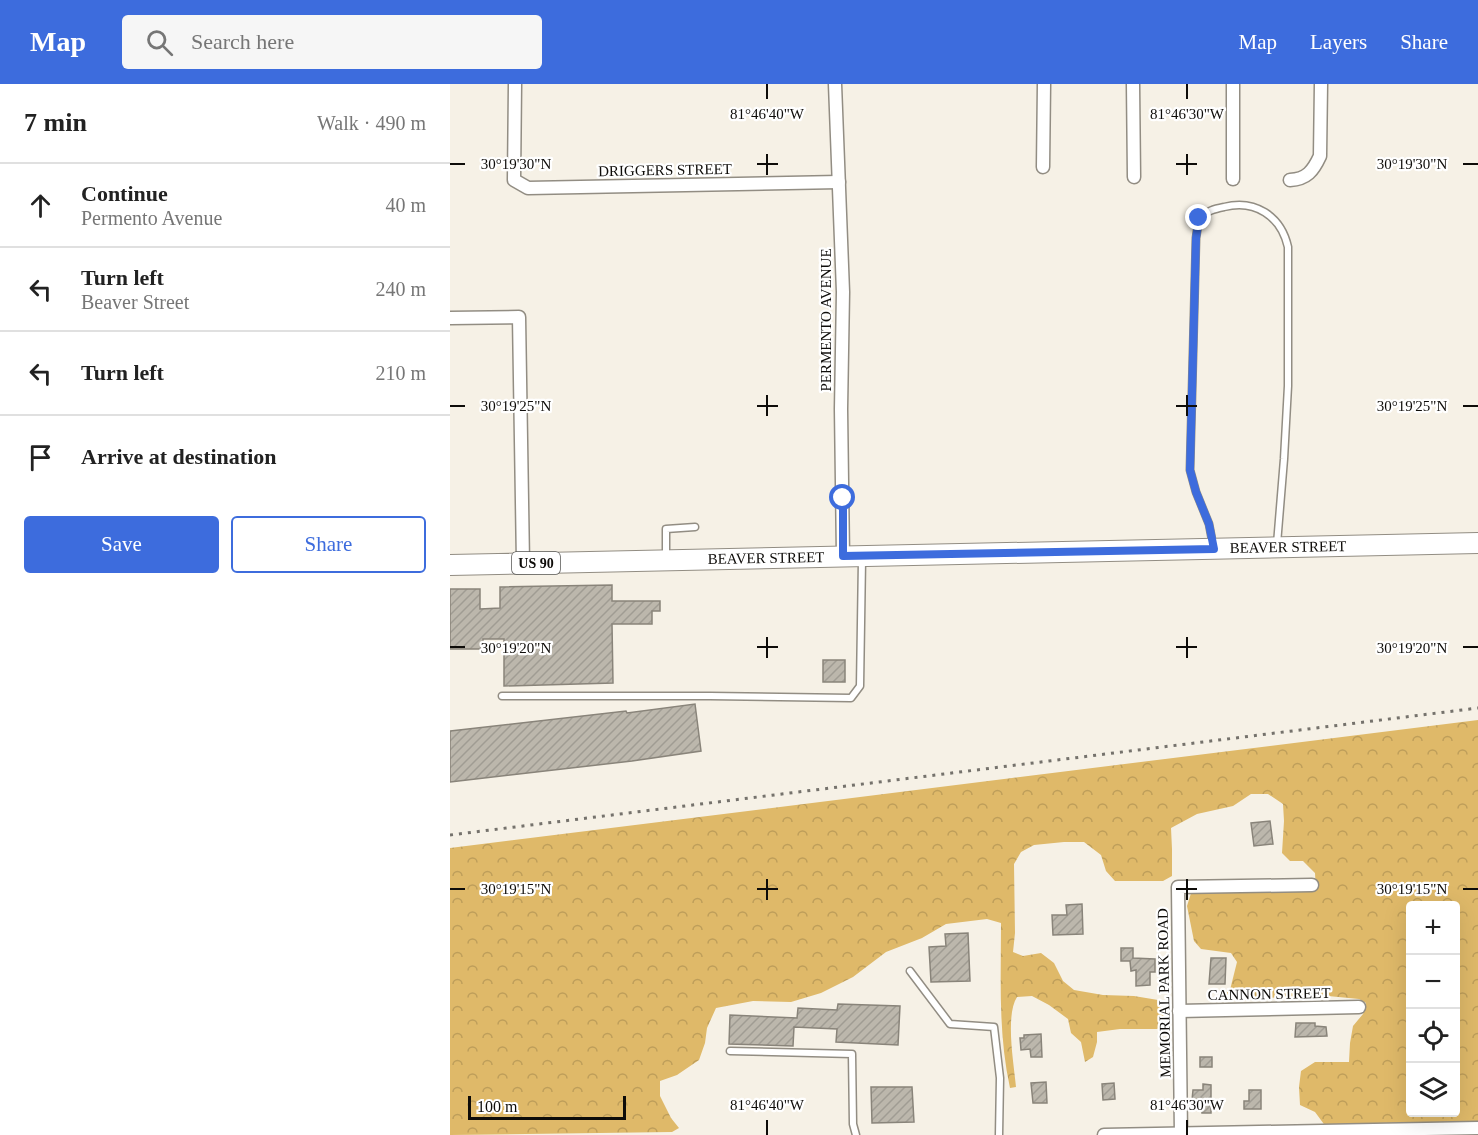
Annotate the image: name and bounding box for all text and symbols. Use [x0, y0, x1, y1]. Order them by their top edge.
search box [122, 15, 542, 69]
text: Map [30, 26, 86, 57]
icon: search [143, 26, 176, 59]
text: Search here [191, 29, 294, 54]
text: Map [1239, 30, 1277, 54]
text: Layers [1310, 30, 1367, 54]
text: Share [1400, 30, 1448, 54]
text: 81°46'40"W [730, 106, 805, 122]
text: 81°46'30"W [1150, 106, 1225, 122]
text: 7 min [24, 108, 87, 137]
text: Walk · 490 m [317, 112, 426, 134]
text: 30°19'30"N [481, 156, 551, 172]
text: 30°19'30"N [1377, 156, 1447, 172]
street label: DRIGGERS STREET [598, 161, 732, 179]
text: Continue [81, 181, 168, 206]
icon: ahead [24, 189, 57, 222]
text: 40 m [385, 194, 426, 216]
route end [1185, 204, 1211, 230]
text: Permento Avenue [81, 207, 222, 229]
street label: PERMENTO AVENUE [818, 248, 834, 392]
text: Turn left [81, 265, 164, 290]
icon: left [24, 273, 57, 306]
text: 240 m [375, 278, 426, 300]
text: Beaver Street [81, 291, 189, 313]
icon: left [24, 357, 57, 390]
text: Turn left [81, 360, 164, 385]
text: 210 m [375, 362, 426, 384]
text: 30°19'25"N [481, 398, 551, 414]
text: 30°19'25"N [1377, 398, 1447, 414]
icon: arrive [24, 441, 57, 474]
text: Arrive at destination [81, 444, 277, 469]
route start [829, 484, 855, 510]
button: Save [24, 516, 219, 573]
button: Share [231, 516, 426, 573]
street label: BEAVER STREET [1229, 538, 1347, 556]
street label: BEAVER STREET [707, 549, 825, 567]
road number: US 90 [512, 552, 560, 574]
text: 30°19'20"N [481, 640, 551, 656]
text: 30°19'20"N [1377, 640, 1447, 656]
text: 30°19'15"N [481, 881, 551, 897]
text: 30°19'15"N [1377, 881, 1447, 897]
map controls [1406, 901, 1460, 1117]
button: + [1406, 901, 1460, 955]
street label: MEMORIAL PARK ROAD [1155, 908, 1173, 1078]
button: − [1406, 955, 1460, 1009]
street label: CANNON STREET [1207, 985, 1331, 1003]
button: locate [1406, 1009, 1460, 1063]
button: layers [1406, 1063, 1460, 1117]
scale bar [468, 1093, 626, 1120]
text: 81°46'40"W [730, 1097, 805, 1113]
text: 81°46'30"W [1150, 1097, 1225, 1113]
text: 100 m [477, 1098, 517, 1115]

